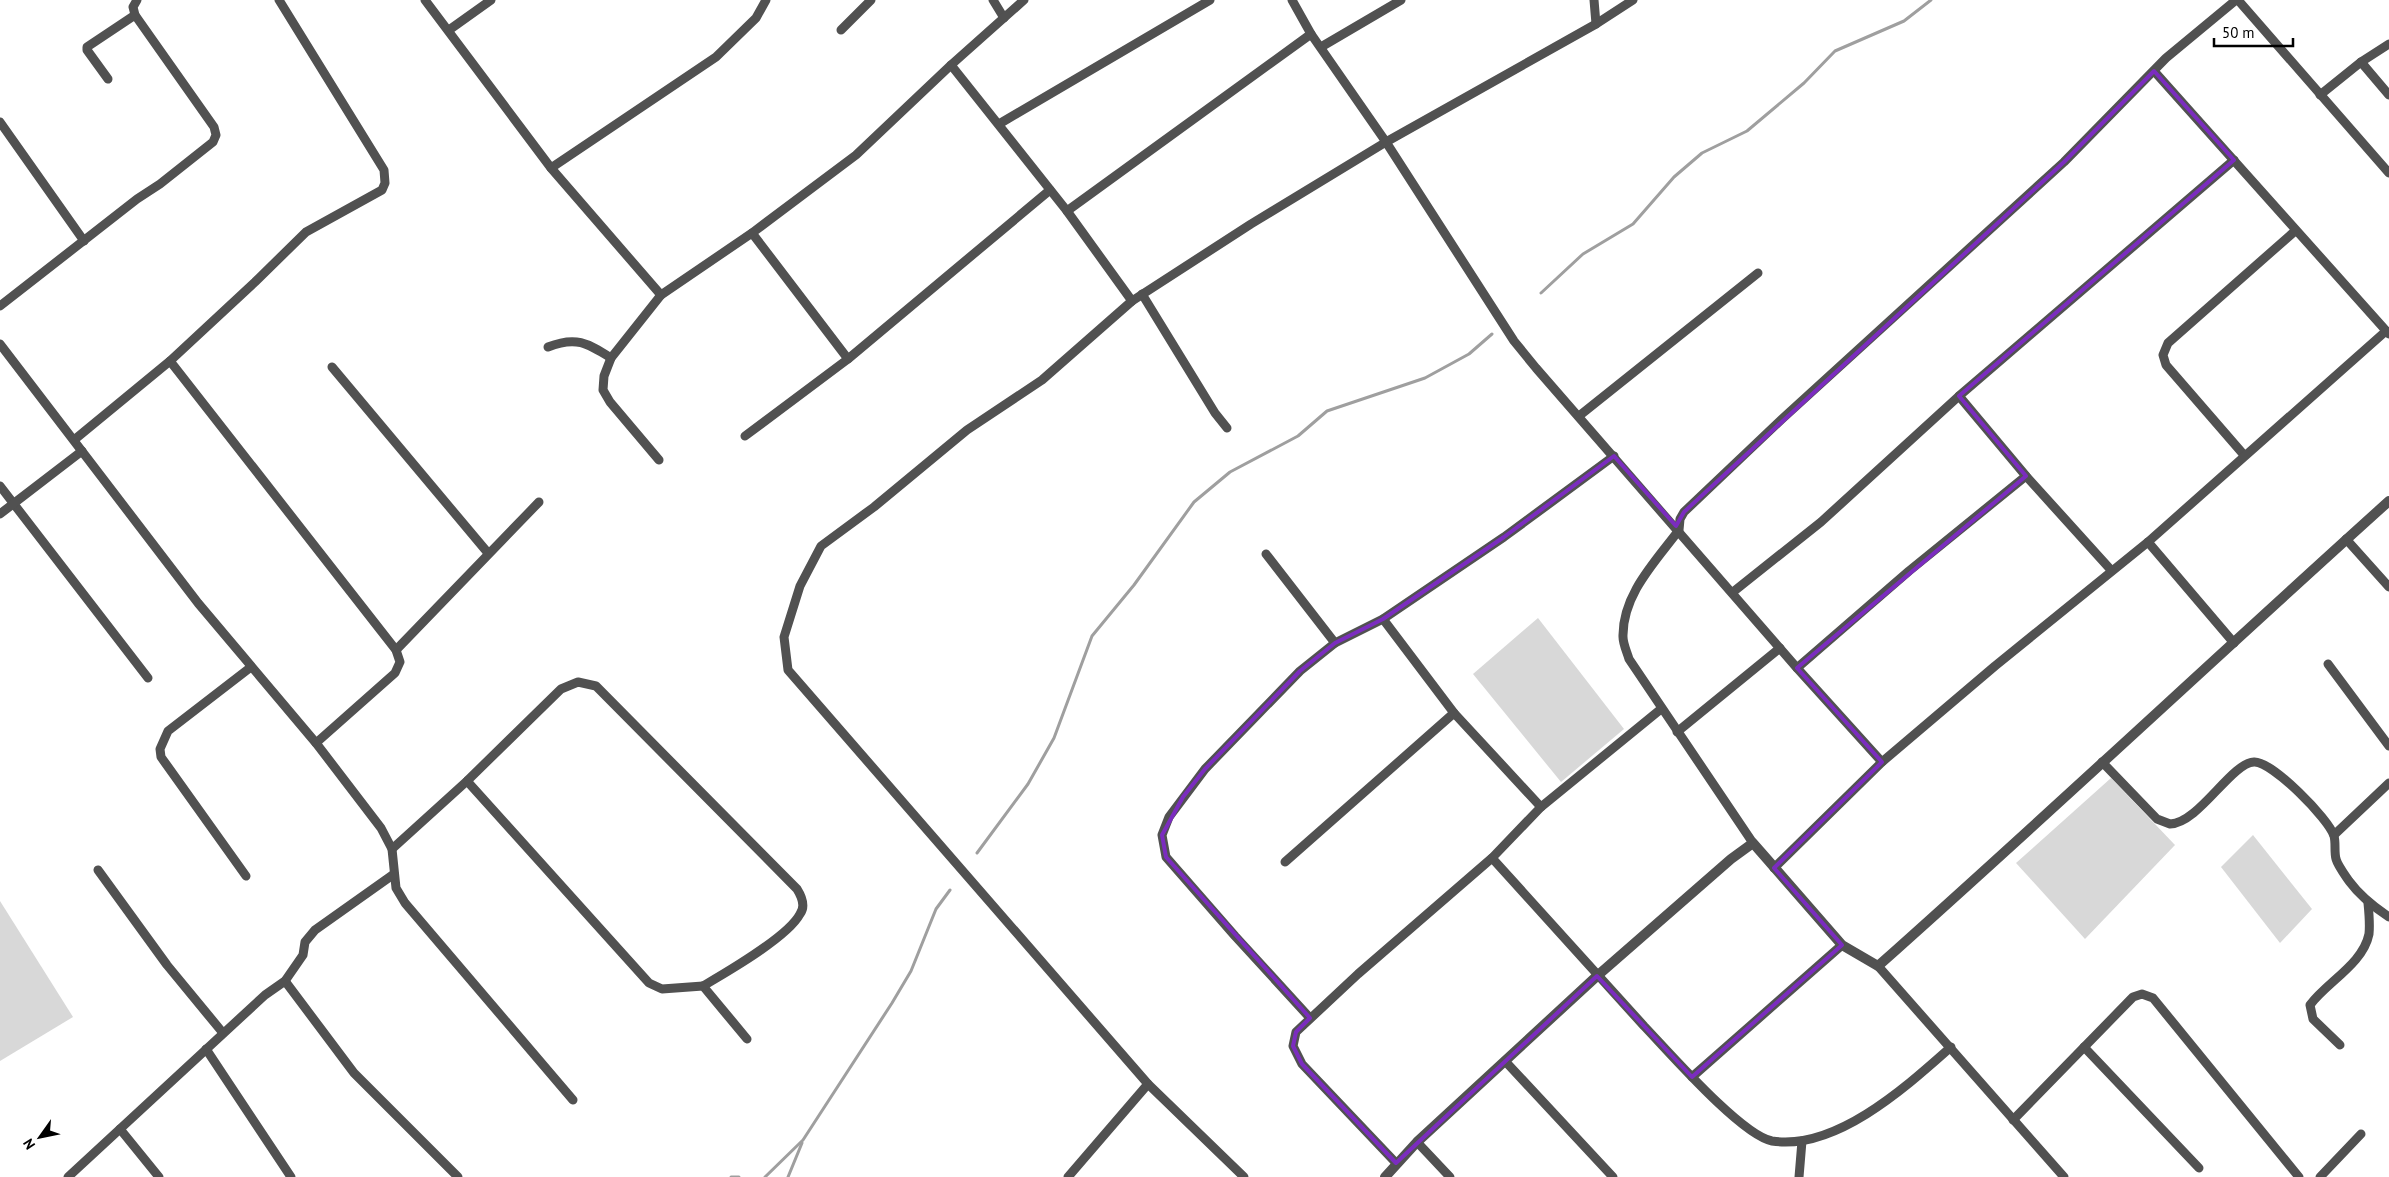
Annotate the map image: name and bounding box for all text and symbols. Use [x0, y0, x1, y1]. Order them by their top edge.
scale bar [2214, 15, 2293, 47]
text: 50 m [2222, 23, 2255, 42]
north arrow [15, 1112, 65, 1162]
text: N [19, 1135, 39, 1153]

